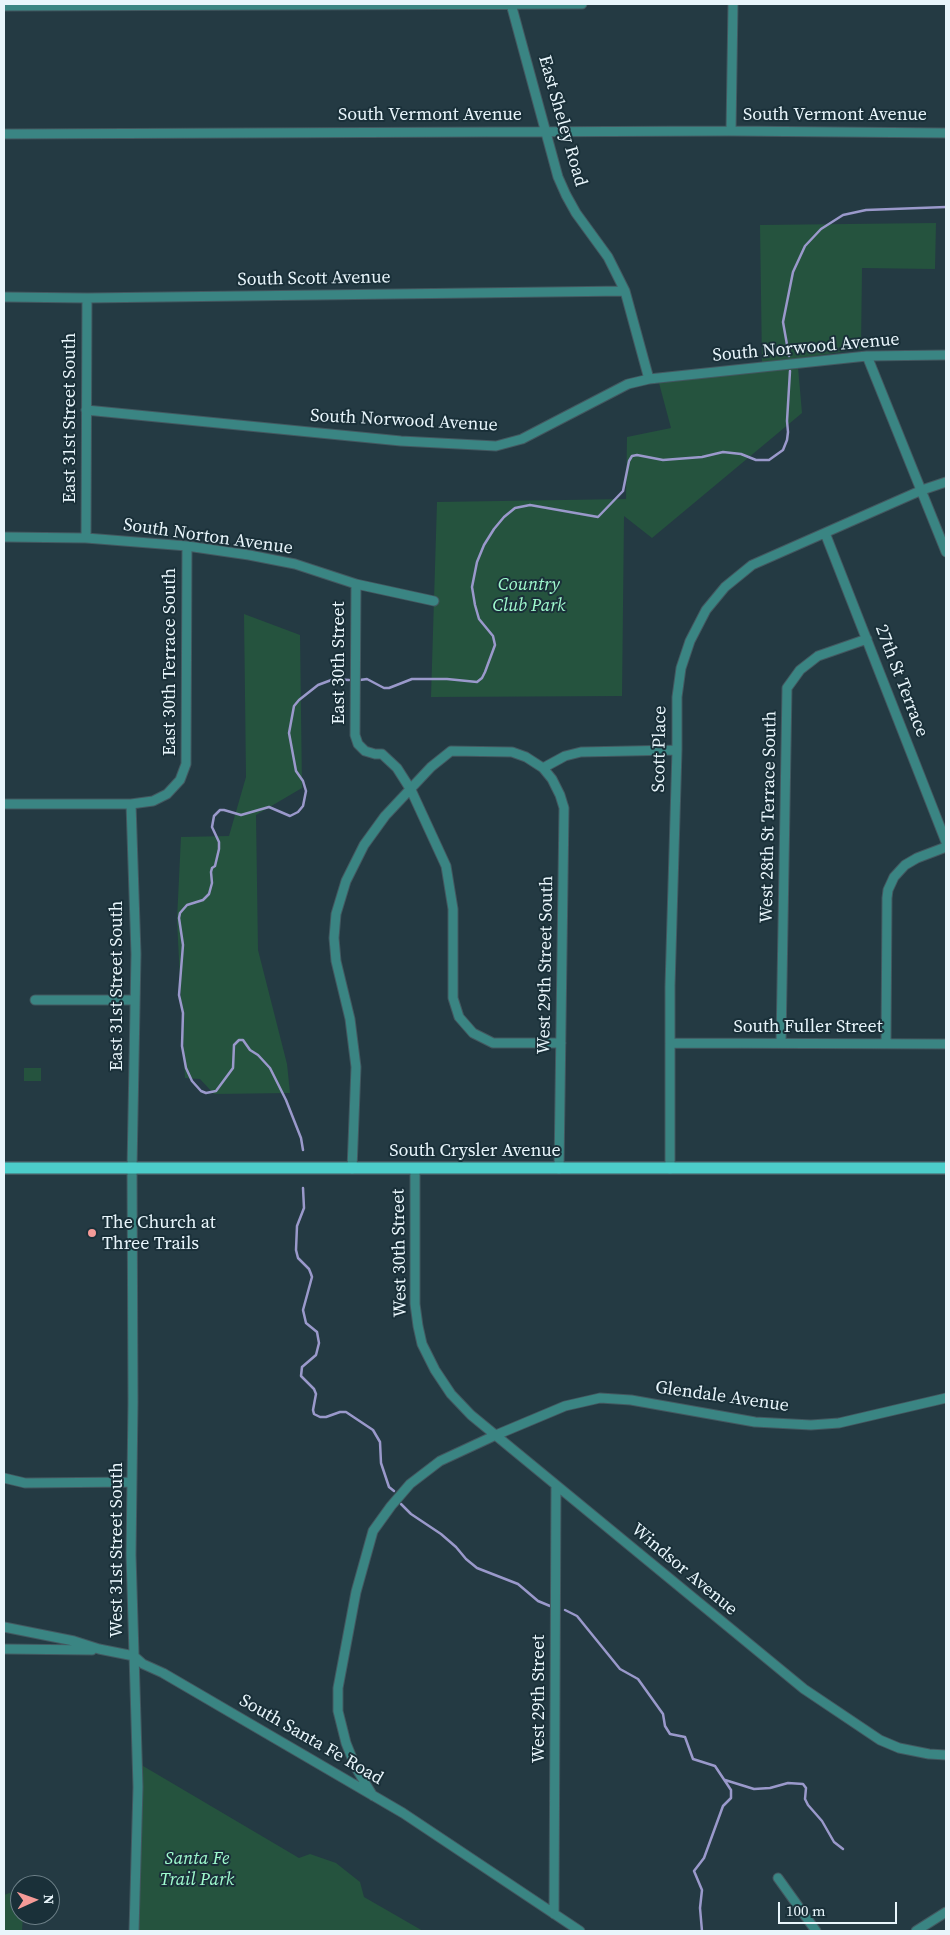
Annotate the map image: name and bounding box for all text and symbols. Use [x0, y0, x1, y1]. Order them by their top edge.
street label: East Sheley Road [533, 53, 591, 189]
street label: South Vermont Avenue [338, 104, 522, 126]
street label: South Vermont Avenue [743, 104, 927, 126]
street label: South Scott Avenue [237, 267, 391, 291]
street label: South Norwood Avenue [712, 329, 900, 367]
street label: East 31st Street South [59, 333, 81, 503]
street label: South Norwood Avenue [310, 405, 498, 437]
street label: South Norton Avenue [122, 514, 294, 560]
street label: East 30th Terrace South [159, 568, 181, 756]
park label: Country Club Park [492, 574, 566, 616]
street label: East 30th Street [328, 601, 350, 725]
street label: 27th St Terrace [870, 622, 932, 740]
street label: Scott Place [648, 705, 672, 793]
street label: West 28th St Terrace South [756, 711, 782, 923]
street label: West 29th Street South [534, 875, 558, 1055]
street label: East 31st Street South [106, 901, 128, 1071]
street label: South Fuller Street [733, 1016, 883, 1038]
street label: South Crysler Avenue [389, 1140, 561, 1162]
street label: West 30th Street [388, 1189, 412, 1317]
place label: The Church at Three Trails [102, 1212, 216, 1254]
marker: The Church at Three Trails [86, 1227, 98, 1239]
street label: Glendale Avenue [654, 1377, 790, 1417]
street label: West 31st Street South [106, 1462, 128, 1638]
street label: Windsor Avenue [626, 1519, 742, 1621]
street label: West 29th Street [528, 1635, 550, 1763]
street label: South Santa Fe Road [235, 1690, 387, 1790]
park label: Santa Fe Trail Park [160, 1848, 234, 1890]
north arrow [10, 1875, 60, 1925]
scale bar [780, 1892, 899, 1924]
text: N [39, 1894, 59, 1905]
text: 100 m [786, 1900, 826, 1921]

